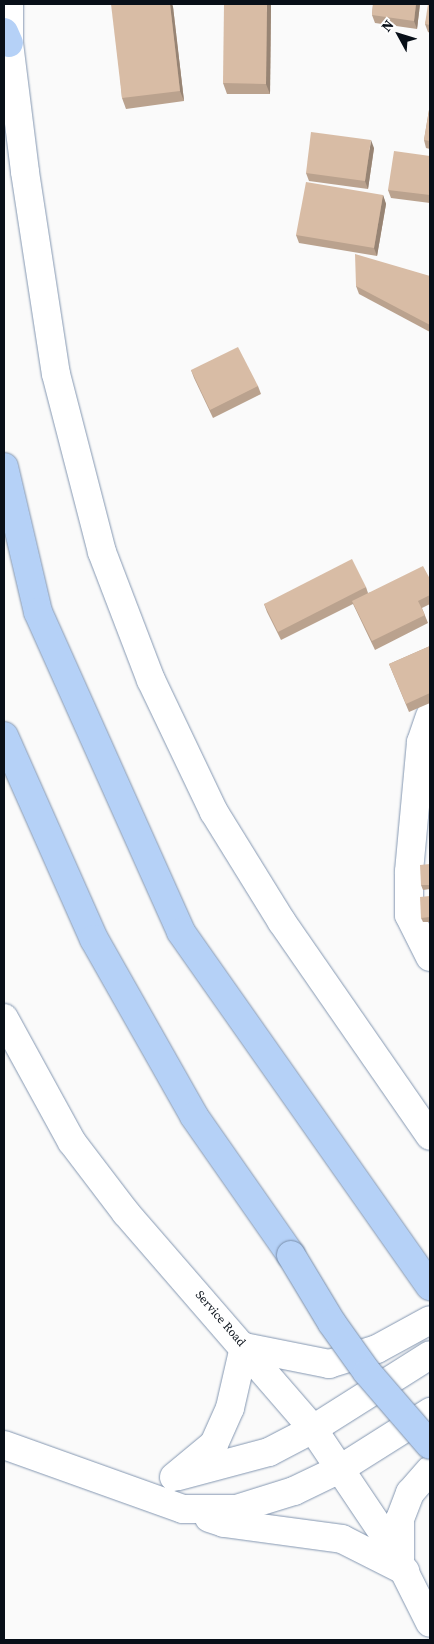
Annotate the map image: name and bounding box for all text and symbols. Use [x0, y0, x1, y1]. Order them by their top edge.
north arrow [374, 10, 424, 60]
text: N [376, 15, 398, 36]
street label: Service Road [192, 1288, 248, 1350]

